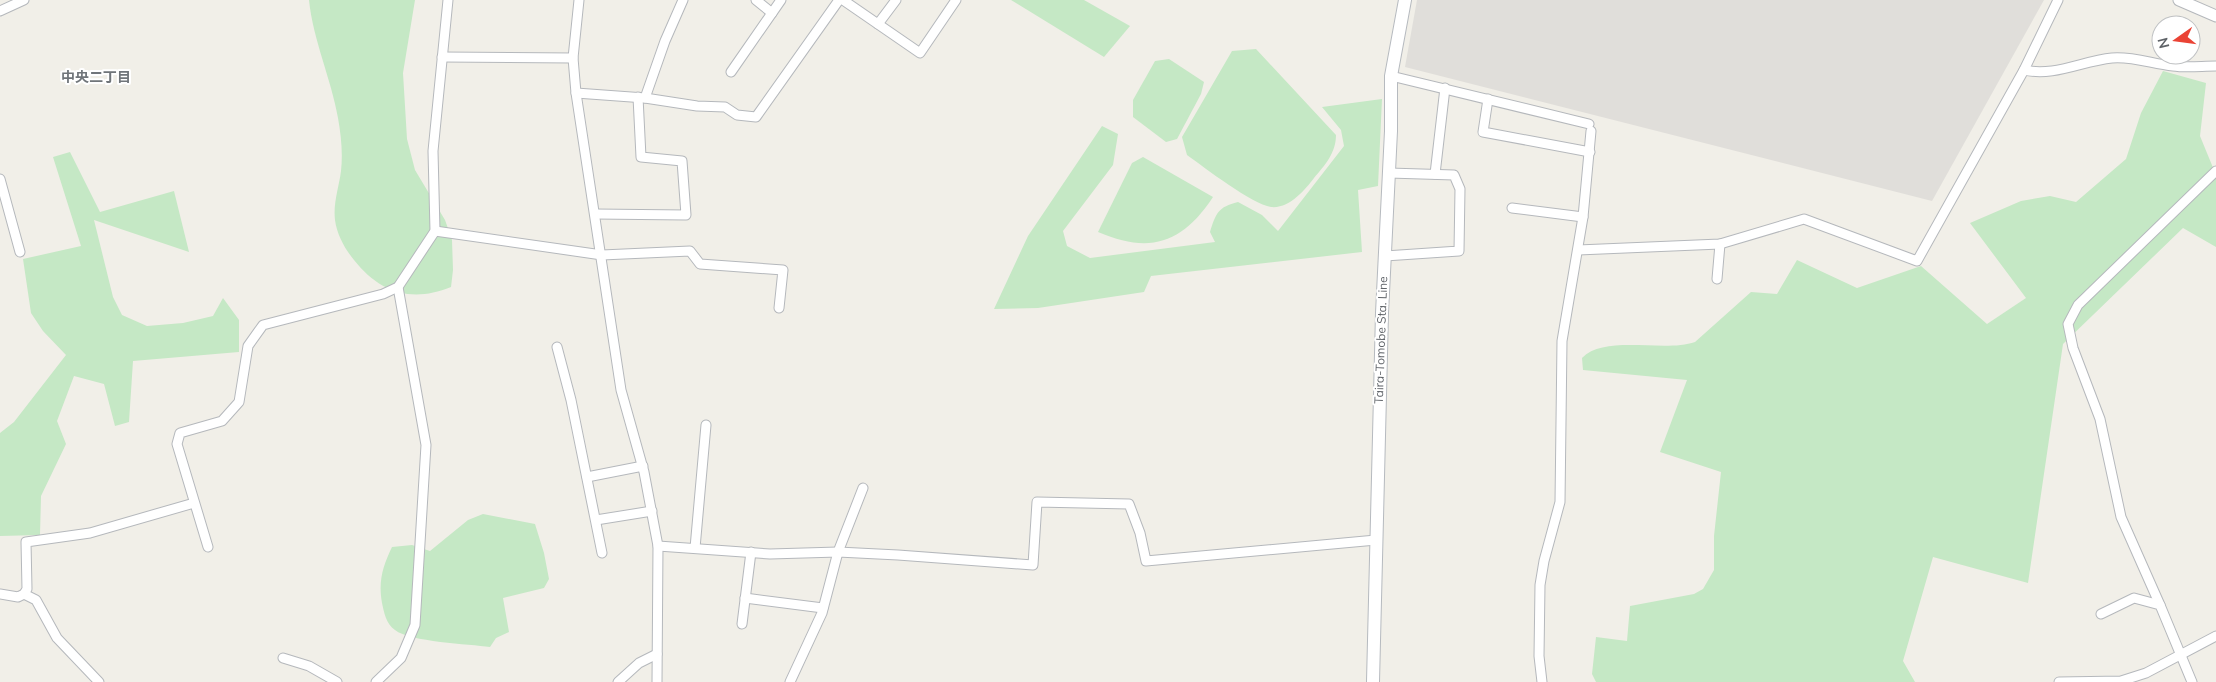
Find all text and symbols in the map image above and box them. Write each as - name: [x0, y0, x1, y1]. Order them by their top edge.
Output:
- north arrow: [2151, 15, 2201, 65]
- text: N: [2153, 36, 2173, 50]
- district label: 中央二丁目: [61, 68, 131, 86]
- street label: Taira-Tomobe Sta. Line: [1371, 276, 1390, 404]

